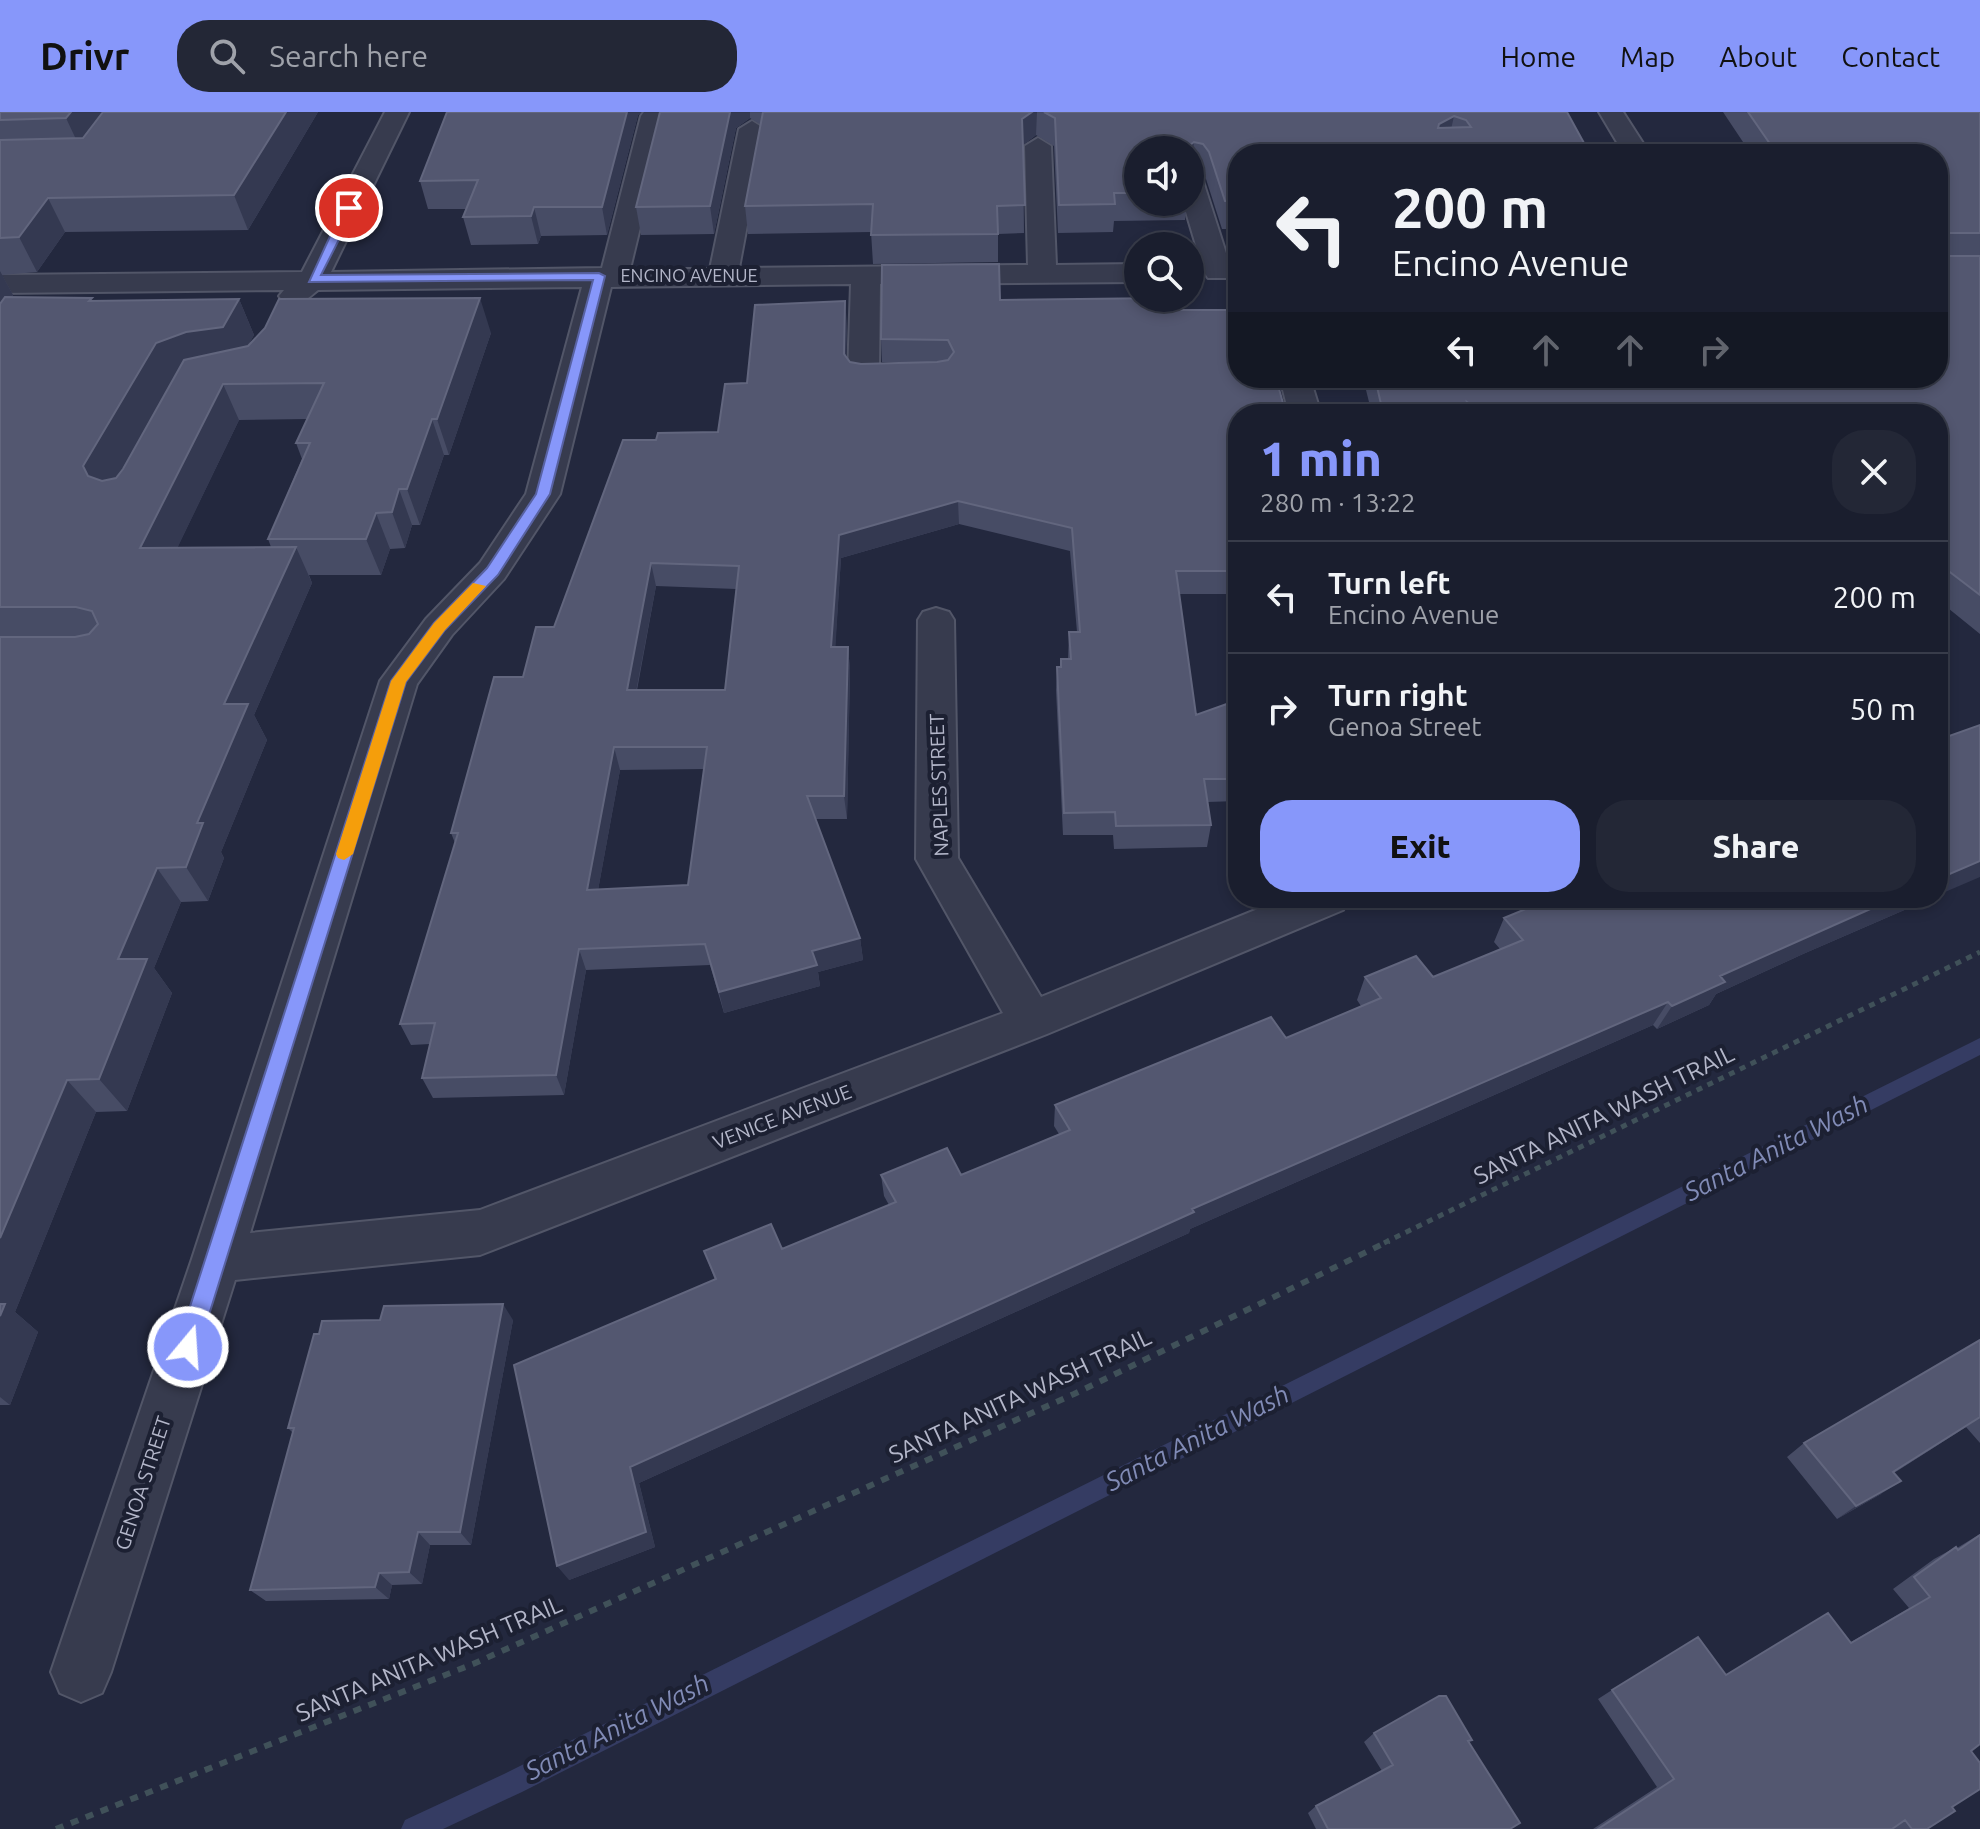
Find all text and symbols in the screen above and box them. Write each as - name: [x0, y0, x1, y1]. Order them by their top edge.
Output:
- search box: [177, 20, 737, 92]
- icon: search: [205, 34, 249, 78]
- text: Drivr: [40, 35, 129, 77]
- text: Search here: [269, 39, 428, 73]
- text: Home: [1501, 41, 1576, 72]
- text: Map: [1620, 41, 1675, 72]
- text: About: [1719, 41, 1797, 72]
- text: Contact: [1841, 41, 1940, 72]
- map controls: [1124, 136, 1204, 312]
- button: sound: [1124, 136, 1204, 216]
- pin: [315, 174, 383, 242]
- icon: left: [1260, 176, 1364, 280]
- text: 200 m: [1392, 176, 1548, 239]
- icon: arrive: [327, 186, 371, 230]
- button: search: [1124, 232, 1204, 312]
- text: Encino Avenue: [1392, 242, 1629, 283]
- street label: ENCINO AVENUE: [620, 265, 758, 285]
- icon: left: [1440, 328, 1484, 372]
- icon: ahead: [1524, 328, 1568, 372]
- icon: ahead: [1608, 328, 1652, 372]
- icon: right: [1692, 328, 1736, 372]
- button: close: [1832, 430, 1916, 514]
- text: 1 min: [1260, 431, 1382, 485]
- text: 280 m · 13:22: [1260, 488, 1416, 517]
- text: Turn left: [1328, 566, 1450, 600]
- icon: left: [1260, 575, 1304, 619]
- text: 200 m: [1832, 580, 1916, 614]
- text: Encino Avenue: [1328, 600, 1499, 629]
- text: Turn right: [1328, 678, 1468, 712]
- icon: right: [1260, 687, 1304, 731]
- text: 50 m: [1849, 692, 1916, 726]
- text: Genoa Street: [1328, 712, 1482, 741]
- street label: NAPLES STREET: [925, 713, 952, 857]
- button: Exit: [1260, 800, 1580, 892]
- button: Share: [1596, 800, 1916, 892]
- street label: SANTA ANITA WASH TRAIL: [1469, 1040, 1738, 1189]
- street label: VENICE AVENUE: [709, 1080, 854, 1154]
- water label: Santa Anita Wash: [1678, 1089, 1872, 1207]
- position arrow: [146, 1305, 230, 1389]
- street label: SANTA ANITA WASH TRAIL: [884, 1323, 1155, 1468]
- water label: Santa Anita Wash: [1099, 1379, 1293, 1497]
- street label: GENOA STREET: [110, 1413, 175, 1553]
- street label: SANTA ANITA WASH TRAIL: [292, 1590, 566, 1727]
- water label: Santa Anita Wash: [519, 1668, 713, 1786]

